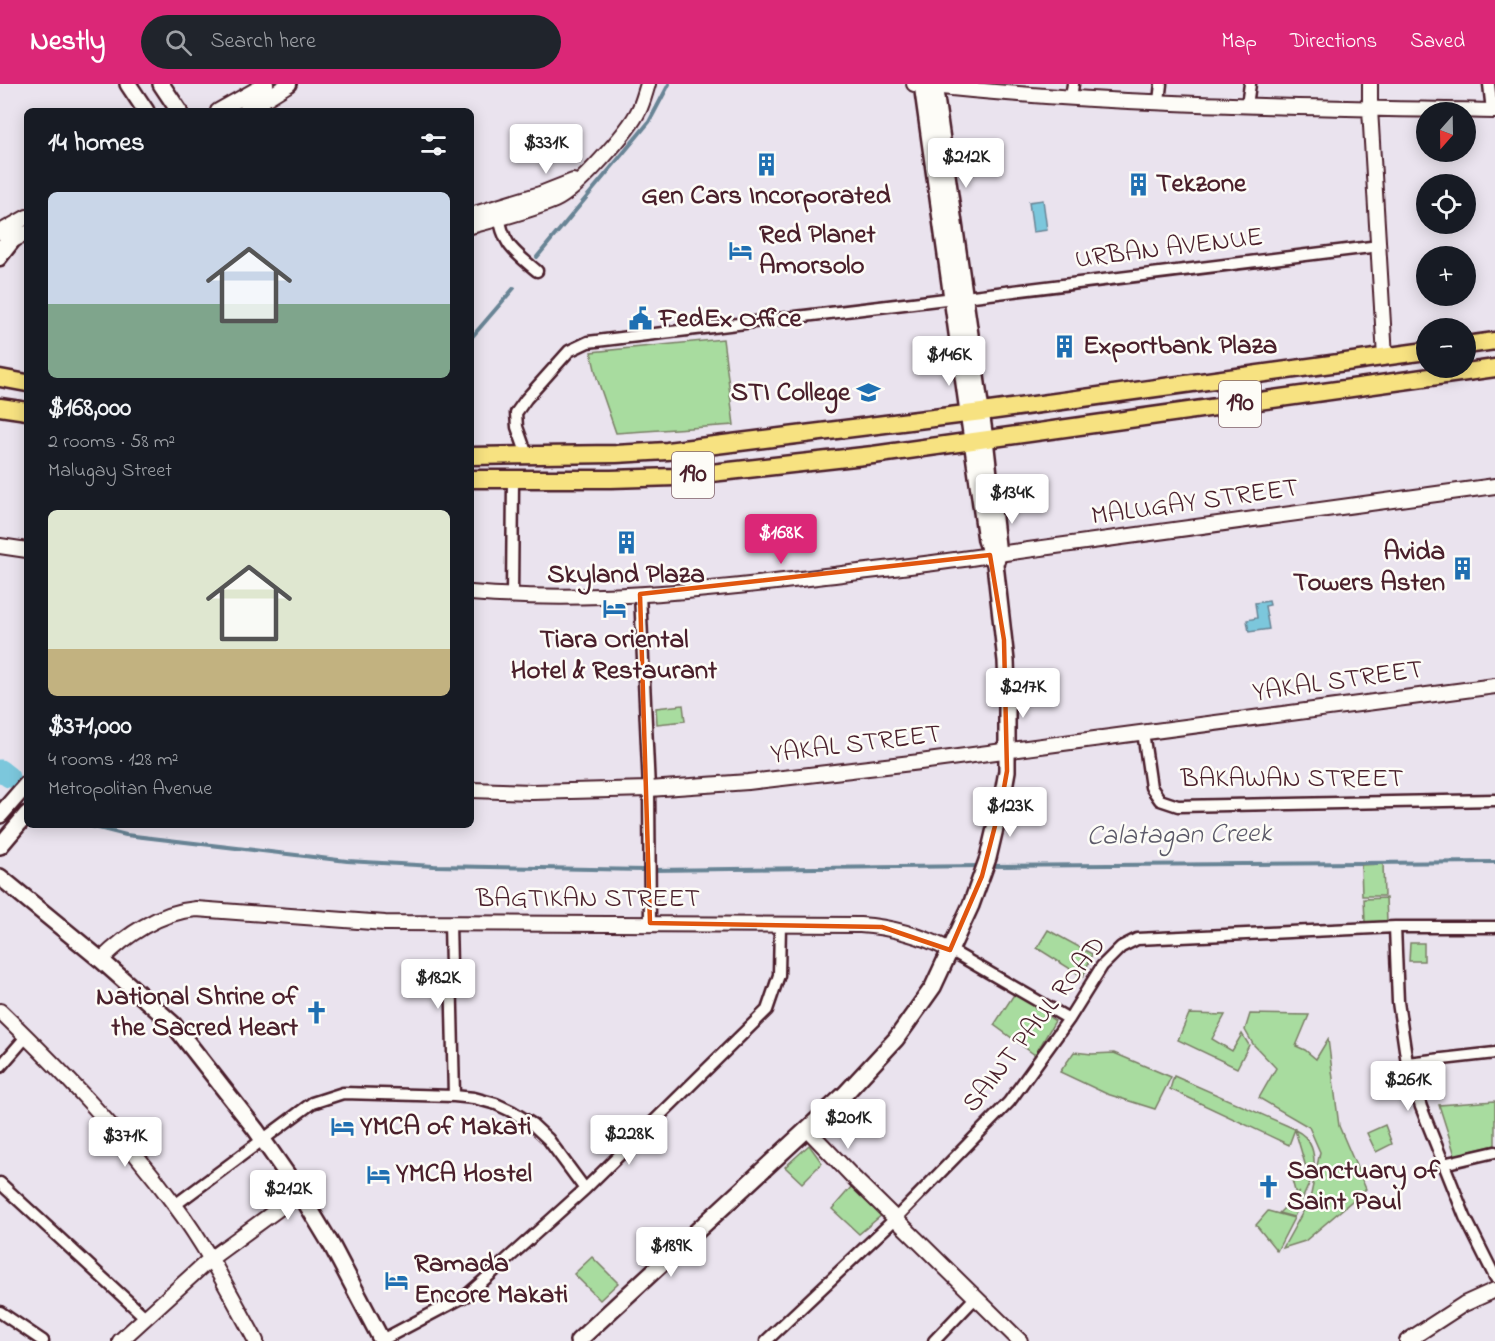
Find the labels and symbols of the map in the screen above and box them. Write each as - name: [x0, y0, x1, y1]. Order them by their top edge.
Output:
- north arrow: [1416, 102, 1476, 162]
- pin: $331K: [504, 124, 588, 175]
- pin: $212K: [924, 138, 1008, 189]
- building icon: Gen Cars Incorporated: [753, 151, 779, 177]
- place label: Tekzone: [1156, 165, 1247, 204]
- building icon: Tekzone: [1125, 171, 1151, 197]
- place label: Gen Cars Incorporated: [641, 177, 892, 216]
- place label: Red Planet Amorsolo: [759, 216, 876, 286]
- street label: URBAN AVENUE: [1073, 218, 1265, 280]
- hotel icon: Red Planet Amorsolo: [728, 238, 754, 264]
- place label: FedEx Office: [657, 300, 802, 339]
- public building icon: FedEx Office: [628, 306, 654, 332]
- place label: Exportbank Plaza: [1083, 327, 1277, 366]
- building icon: Exportbank Plaza: [1052, 333, 1078, 359]
- pin: $146K: [907, 336, 991, 387]
- place label: STI College: [731, 374, 851, 414]
- school or university icon: STI College: [855, 380, 881, 406]
- road number: 190: [1219, 381, 1261, 427]
- road number: 190: [672, 452, 714, 498]
- street label: MALUGAY STREET: [1089, 469, 1301, 537]
- pin: $134K: [970, 474, 1054, 525]
- pin: $168K: [739, 514, 823, 565]
- building icon: Skyland Plaza: [613, 530, 639, 556]
- place label: Avida Towers Asten: [1293, 533, 1445, 603]
- building icon: Avida Towers Asten: [1450, 555, 1476, 581]
- place label: Skyland Plaza: [547, 556, 705, 595]
- hotel icon: Tiara Oriental Hotel & Restaurant: [601, 595, 627, 621]
- place label: Tiara Oriental Hotel & Restaurant: [511, 621, 718, 691]
- street label: YAKAL STREET: [1250, 651, 1426, 713]
- pin: $217K: [981, 668, 1065, 719]
- street label: YAKAL STREET: [769, 715, 943, 775]
- street label: BAKAWAN STREET: [1180, 760, 1404, 799]
- pin: $123K: [968, 787, 1052, 838]
- water label: Calatagan Creek: [1086, 814, 1273, 858]
- street label: BAGTIKAN STREET: [475, 880, 700, 919]
- street label: SAINT PAUL ROAD: [954, 928, 1116, 1122]
- pin: $182K: [396, 959, 480, 1010]
- place label: National Shrine of the Sacred Heart: [96, 978, 299, 1048]
- church icon: National Shrine of the Sacred Heart: [303, 1000, 329, 1026]
- pin: $261K: [1366, 1061, 1450, 1112]
- pin: $201K: [806, 1099, 890, 1150]
- place label: YMCA of Makati: [359, 1108, 532, 1147]
- hotel icon: YMCA of Makati: [329, 1114, 355, 1140]
- pin: $228K: [587, 1115, 671, 1166]
- pin: $371K: [83, 1117, 167, 1168]
- place label: Sanctuary of Saint Paul: [1287, 1152, 1440, 1222]
- place label: YMCA Hostel: [395, 1155, 532, 1194]
- hotel icon: YMCA Hostel: [365, 1161, 391, 1187]
- pin: $212K: [246, 1170, 330, 1221]
- church icon: Sanctuary of Saint Paul: [1256, 1174, 1282, 1200]
- pin: $189K: [629, 1227, 713, 1278]
- place label: Ramada Encore Makati: [414, 1245, 568, 1315]
- hotel icon: Ramada Encore Makati: [383, 1267, 409, 1293]

